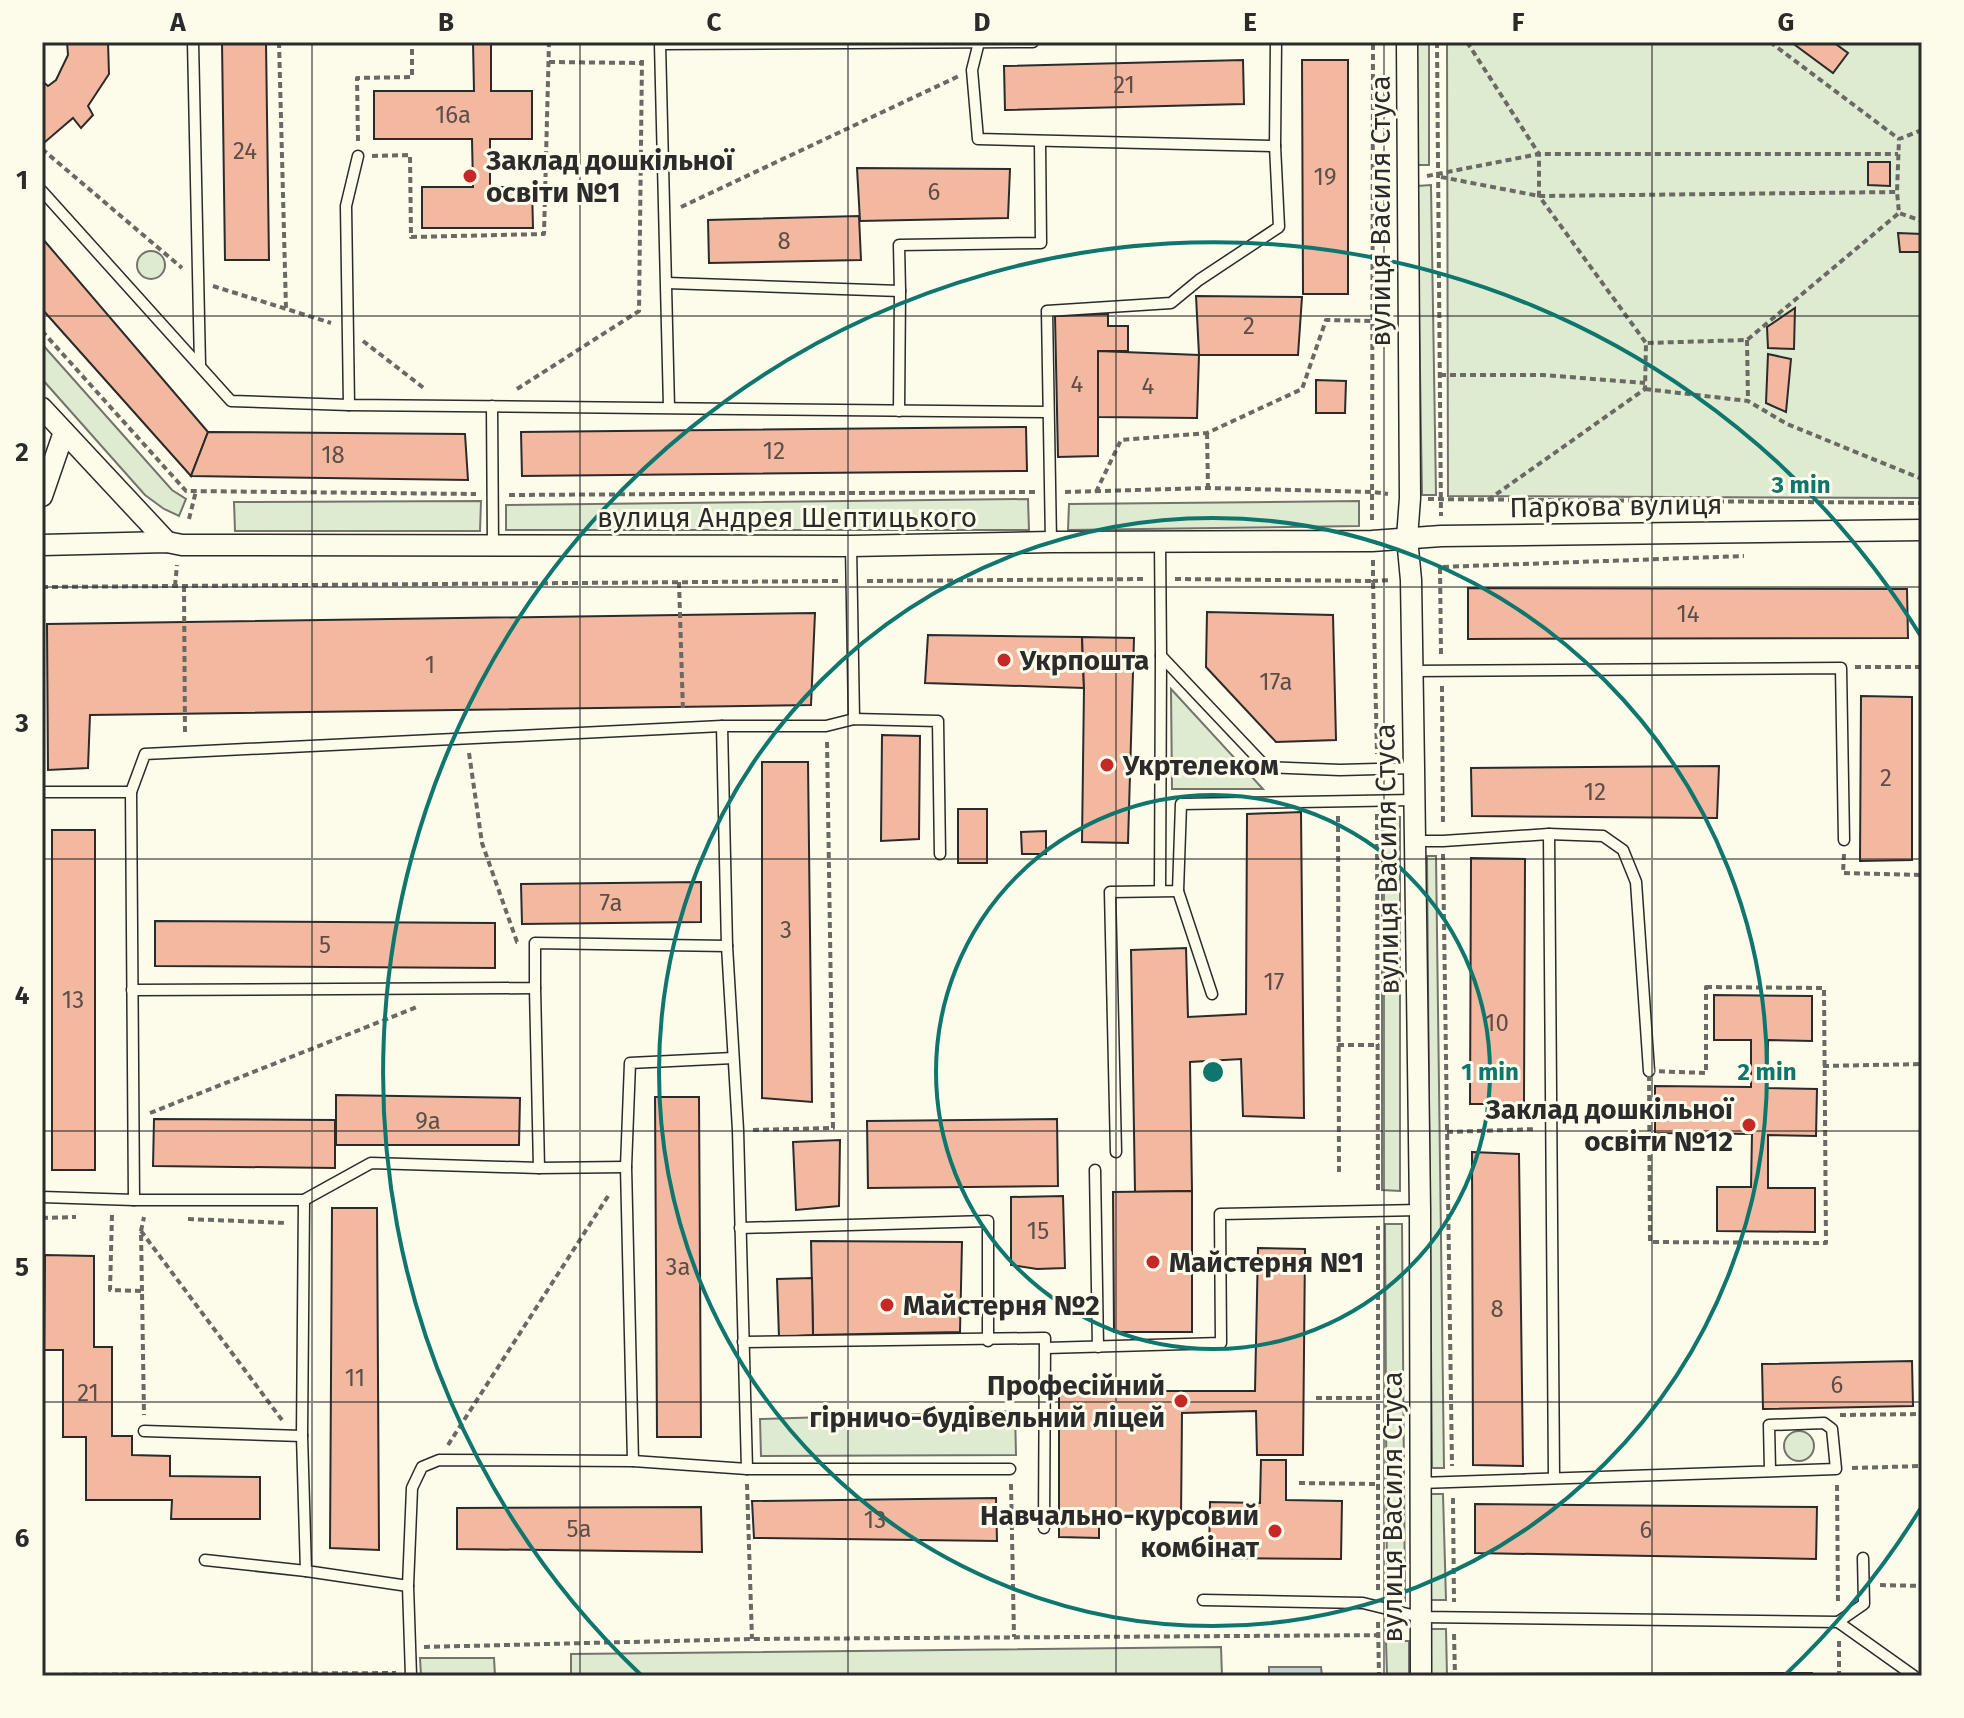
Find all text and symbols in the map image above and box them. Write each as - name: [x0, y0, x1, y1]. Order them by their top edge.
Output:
- text: A: [169, 7, 186, 38]
- text: B: [438, 7, 454, 38]
- text: C: [707, 7, 722, 38]
- text: D: [974, 7, 991, 38]
- text: E: [1243, 7, 1257, 38]
- text: F: [1512, 7, 1525, 38]
- text: G: [1778, 7, 1794, 38]
- house number: 21: [1113, 71, 1135, 99]
- street label: вулиця Василя Стуса: [1364, 75, 1397, 347]
- house number: 16а: [435, 101, 471, 129]
- house number: 24: [233, 137, 257, 165]
- place label: Заклад дошкільної освіти №1: [485, 144, 736, 209]
- house number: 19: [1314, 163, 1337, 191]
- text: 1: [16, 165, 28, 196]
- marker: Заклад дошкільної освіти №1: [461, 167, 479, 185]
- house number: 6: [928, 178, 940, 206]
- house number: 8: [777, 227, 791, 255]
- house number: 2: [1243, 312, 1255, 340]
- house number: 4: [1071, 370, 1084, 398]
- house number: 4: [1142, 372, 1155, 400]
- text: 2: [15, 437, 29, 468]
- house number: 12: [763, 437, 785, 465]
- house number: 18: [321, 441, 345, 469]
- text: 3 min: [1770, 471, 1831, 499]
- street label: Паркова вулиця: [1509, 488, 1723, 524]
- street label: вулиця Андрея Шептицького: [597, 501, 977, 534]
- house number: 14: [1676, 600, 1700, 628]
- place label: Укрпошта: [1019, 644, 1149, 677]
- house number: 1: [425, 651, 435, 679]
- marker: Укрпошта: [995, 651, 1013, 669]
- house number: 17а: [1259, 668, 1293, 696]
- text: 3: [14, 708, 29, 739]
- street label: вулиця Василя Стуса: [1368, 723, 1406, 995]
- place label: Укртелеком: [1122, 749, 1279, 782]
- marker: Укртелеком: [1098, 756, 1116, 774]
- house number: 2: [1880, 764, 1892, 792]
- house number: 12: [1584, 778, 1606, 806]
- house number: 7а: [600, 889, 623, 917]
- house number: 3: [780, 916, 792, 944]
- house number: 5: [319, 931, 331, 959]
- house number: 17: [1263, 968, 1285, 996]
- text: 4: [15, 980, 30, 1011]
- house number: 13: [62, 986, 84, 1014]
- house number: 10: [1485, 1009, 1509, 1037]
- centre of rings: [1199, 1058, 1227, 1086]
- text: 1 min: [1461, 1058, 1519, 1086]
- text: 2 min: [1738, 1058, 1797, 1086]
- place label: Заклад дошкільної освіти №12: [1485, 1093, 1735, 1158]
- house number: 9а: [415, 1107, 441, 1135]
- marker: Заклад дошкільної освіти №12: [1740, 1116, 1758, 1134]
- house number: 15: [1027, 1217, 1049, 1245]
- place label: Майстерня №1: [1169, 1246, 1364, 1279]
- text: 5: [15, 1252, 29, 1283]
- house number: 3а: [665, 1253, 691, 1281]
- marker: Майстерня №1: [1144, 1253, 1162, 1271]
- place label: Майстерня №2: [903, 1289, 1100, 1322]
- house number: 8: [1490, 1295, 1504, 1323]
- marker: Майстерня №2: [878, 1296, 896, 1314]
- house number: 11: [345, 1364, 365, 1392]
- place label: Професійний гірничо-будівельний ліцей: [809, 1369, 1165, 1434]
- street label: вулиця Василя Стуса: [1376, 1371, 1409, 1643]
- house number: 6: [1831, 1371, 1843, 1399]
- house number: 21: [77, 1379, 99, 1407]
- marker: Професійний гірничо-будівельний ліцей: [1172, 1392, 1190, 1410]
- place label: Навчально-курсовий комбінат: [980, 1499, 1260, 1564]
- house number: 13: [864, 1506, 886, 1534]
- house number: 5а: [566, 1515, 592, 1543]
- house number: 6: [1640, 1516, 1652, 1544]
- marker: Навчально-курсовий комбінат: [1266, 1522, 1284, 1540]
- text: 6: [15, 1523, 30, 1554]

